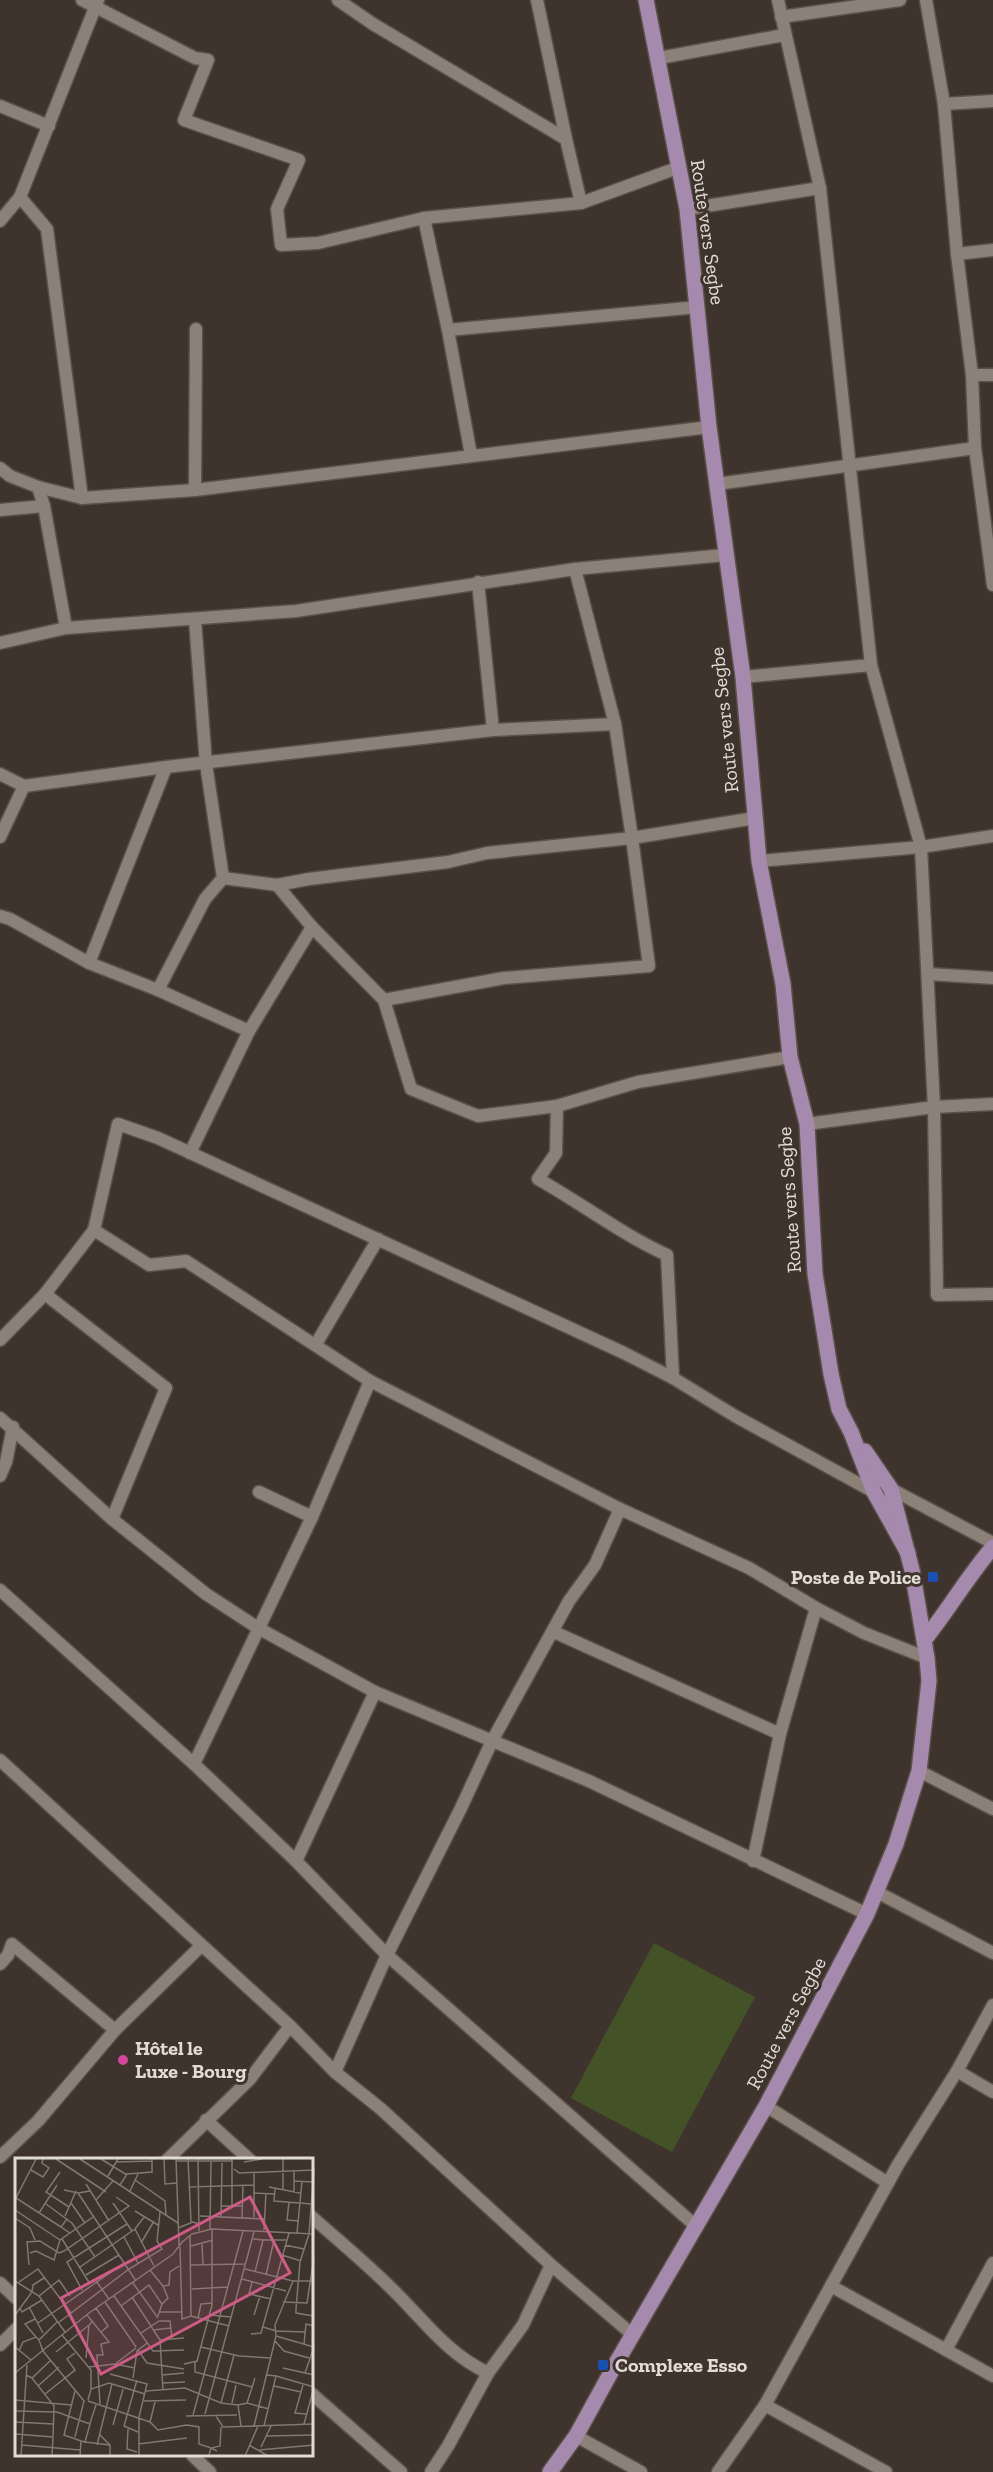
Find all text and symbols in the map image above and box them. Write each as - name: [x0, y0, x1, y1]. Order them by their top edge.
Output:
- street label: Route vers Segbe: [686, 158, 730, 306]
- street label: Route vers Segbe: [704, 646, 744, 794]
- street label: Route vers Segbe: [772, 1126, 806, 1274]
- place label: Poste de Police: [791, 1565, 921, 1589]
- marker: Poste de Police: [926, 1570, 940, 1584]
- street label: Route vers Segbe: [741, 1953, 831, 2093]
- place label: Hôtel le Luxe - Bourg: [135, 2036, 247, 2083]
- marker: Hôtel le Luxe - Bourg: [116, 2053, 130, 2067]
- inset map: [15, 2158, 314, 2457]
- place label: Complexe Esso: [615, 2353, 748, 2377]
- marker: Complexe Esso: [596, 2358, 610, 2372]

